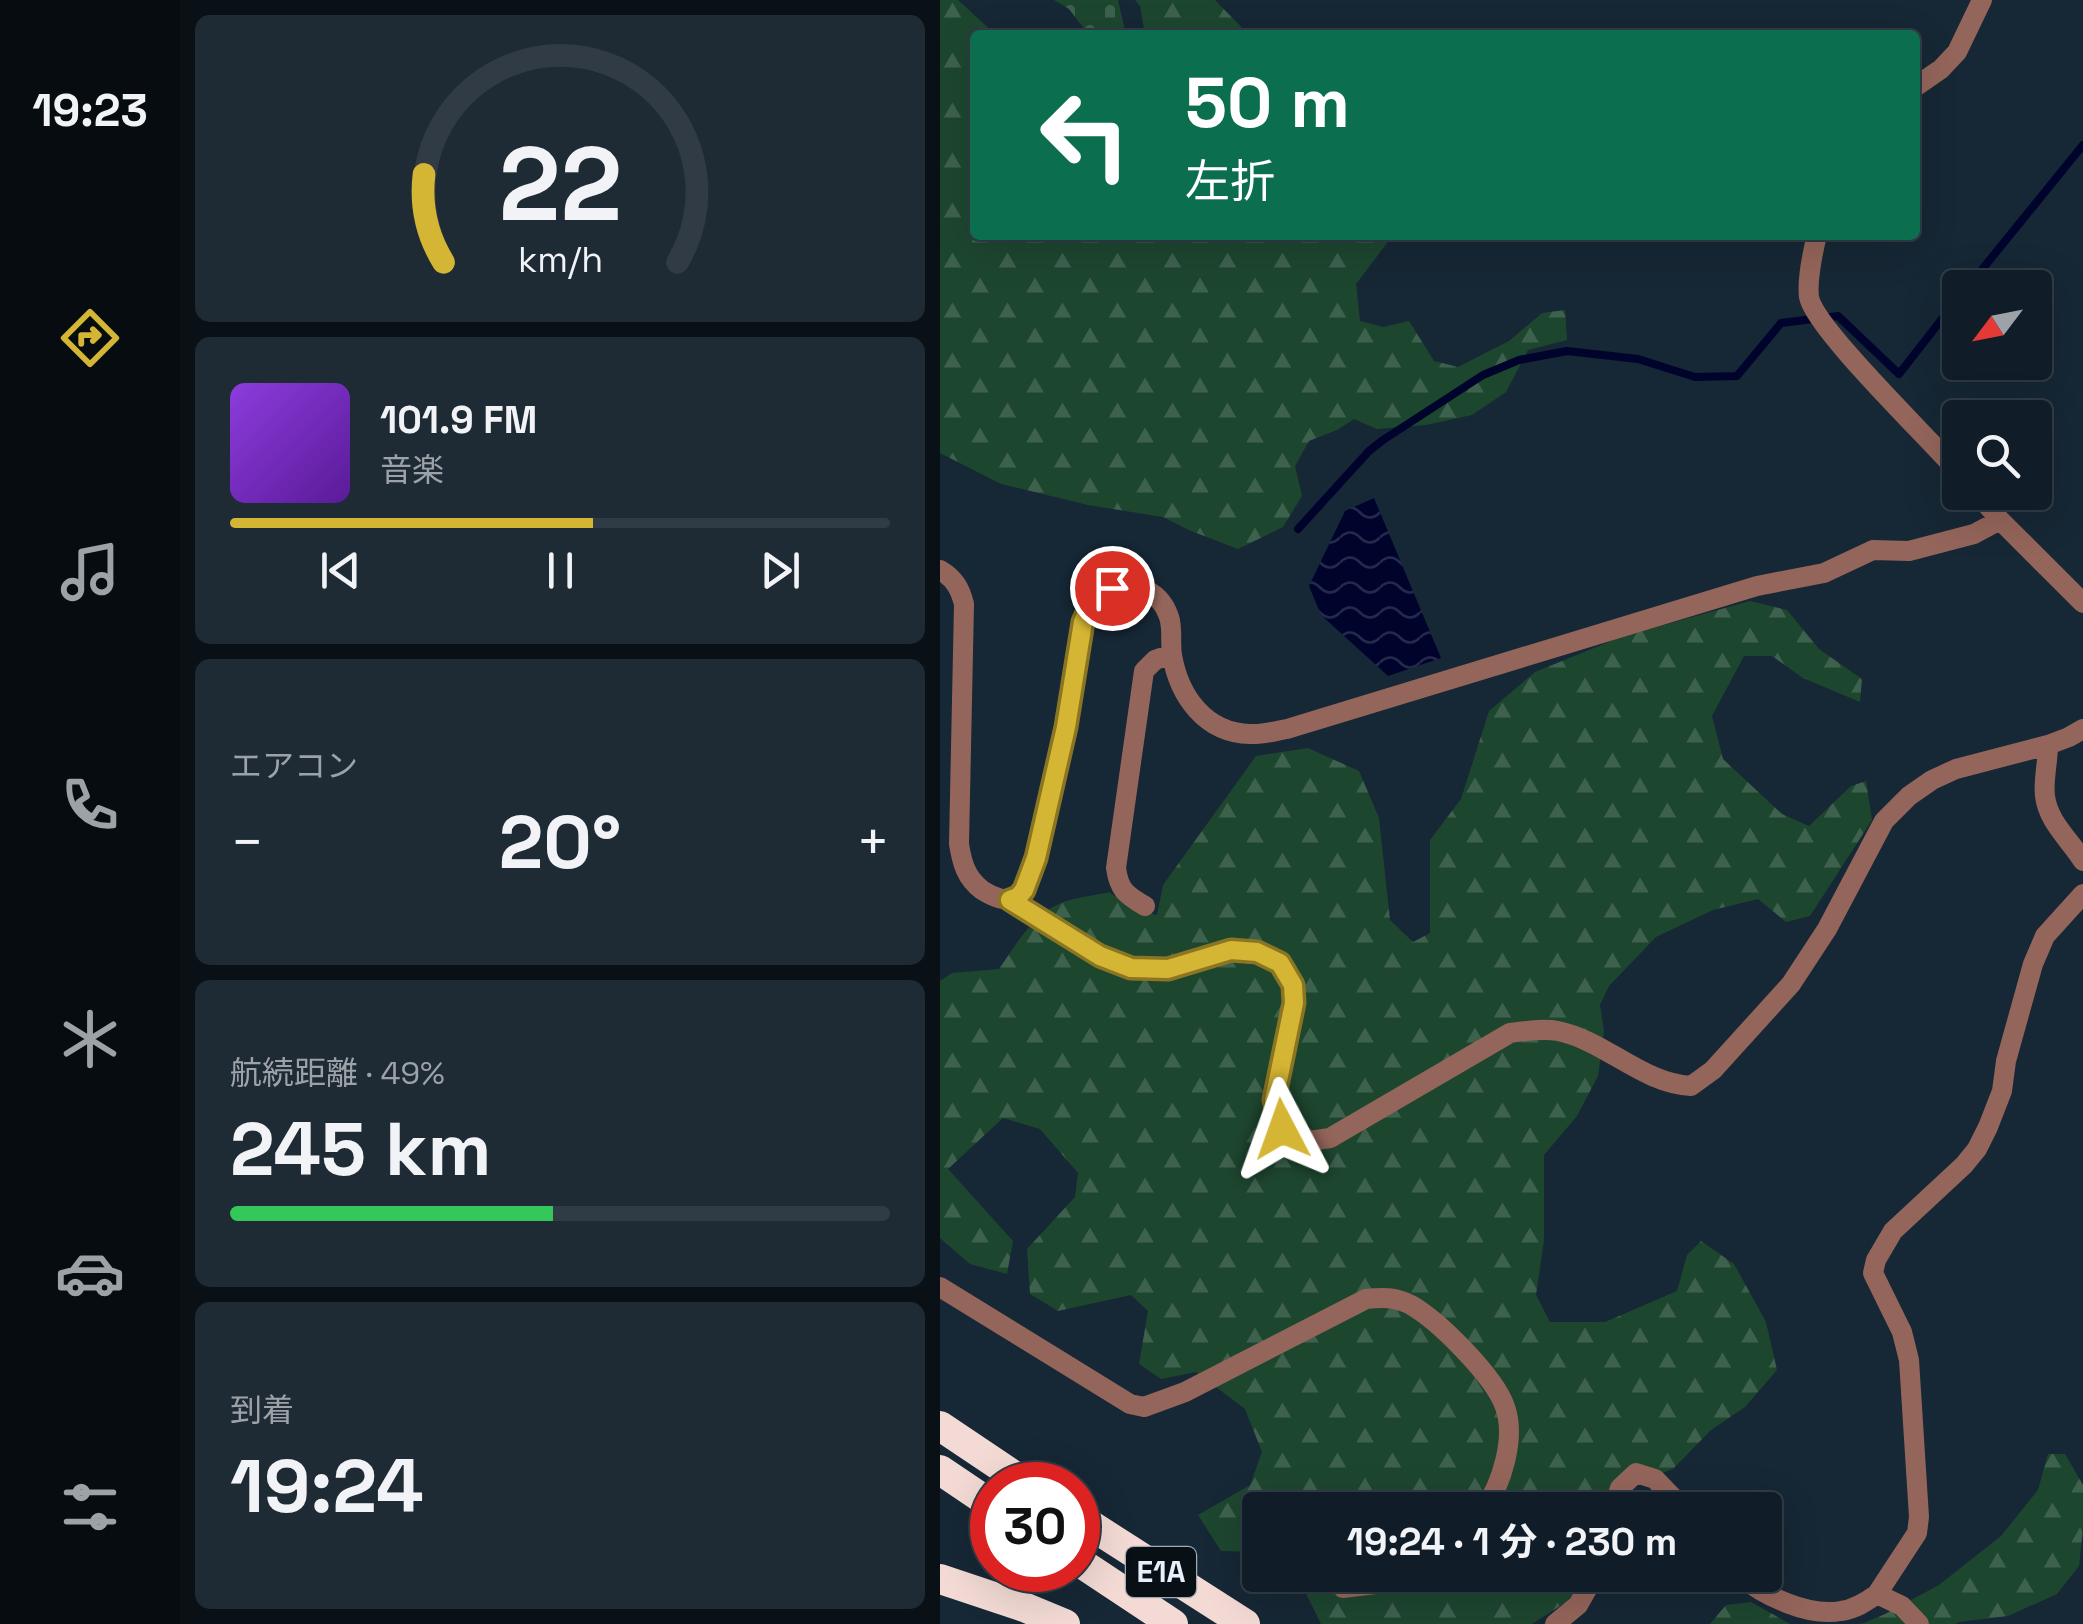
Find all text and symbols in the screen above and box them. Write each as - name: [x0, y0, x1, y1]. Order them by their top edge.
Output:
- text: 50 m: [1185, 58, 1350, 147]
- icon: left: [1020, 70, 1150, 200]
- text: 19:23: [32, 82, 148, 139]
- text: 22: [498, 118, 622, 250]
- text: 左折: [1185, 153, 1275, 210]
- text: km/h: [517, 237, 603, 282]
- north arrow: [1942, 270, 2052, 380]
- map controls: [1942, 270, 2052, 510]
- icon: directions: [55, 303, 125, 373]
- text: 101.9 FM: [380, 396, 537, 444]
- button: search: [1942, 400, 2052, 510]
- text: 音楽: [380, 450, 444, 490]
- icon: music: [55, 537, 125, 607]
- icon: previous: [313, 543, 368, 598]
- icon: pause: [533, 543, 588, 598]
- icon: next: [753, 543, 808, 598]
- pin: [1070, 546, 1155, 631]
- icon: arrive: [1085, 561, 1140, 616]
- text: エアコン: [230, 746, 358, 786]
- icon: phone: [55, 770, 125, 840]
- text: 20°: [499, 794, 621, 890]
- text: −: [230, 807, 264, 877]
- text: +: [856, 807, 890, 877]
- icon: climate: [55, 1004, 125, 1074]
- text: 航続距離 · 49%: [230, 1053, 445, 1093]
- position arrow: [1230, 1077, 1334, 1181]
- text: 245 km: [230, 1101, 491, 1197]
- icon: car: [55, 1238, 125, 1308]
- text: 到着: [230, 1390, 294, 1430]
- text: 19:24: [230, 1438, 424, 1534]
- speed limit sign: 30: [970, 1462, 1100, 1592]
- icon: filters: [55, 1472, 125, 1542]
- text: 19:24 · 1 分 · 230 m: [1347, 1518, 1677, 1566]
- road number: E1A: [1126, 1547, 1196, 1597]

